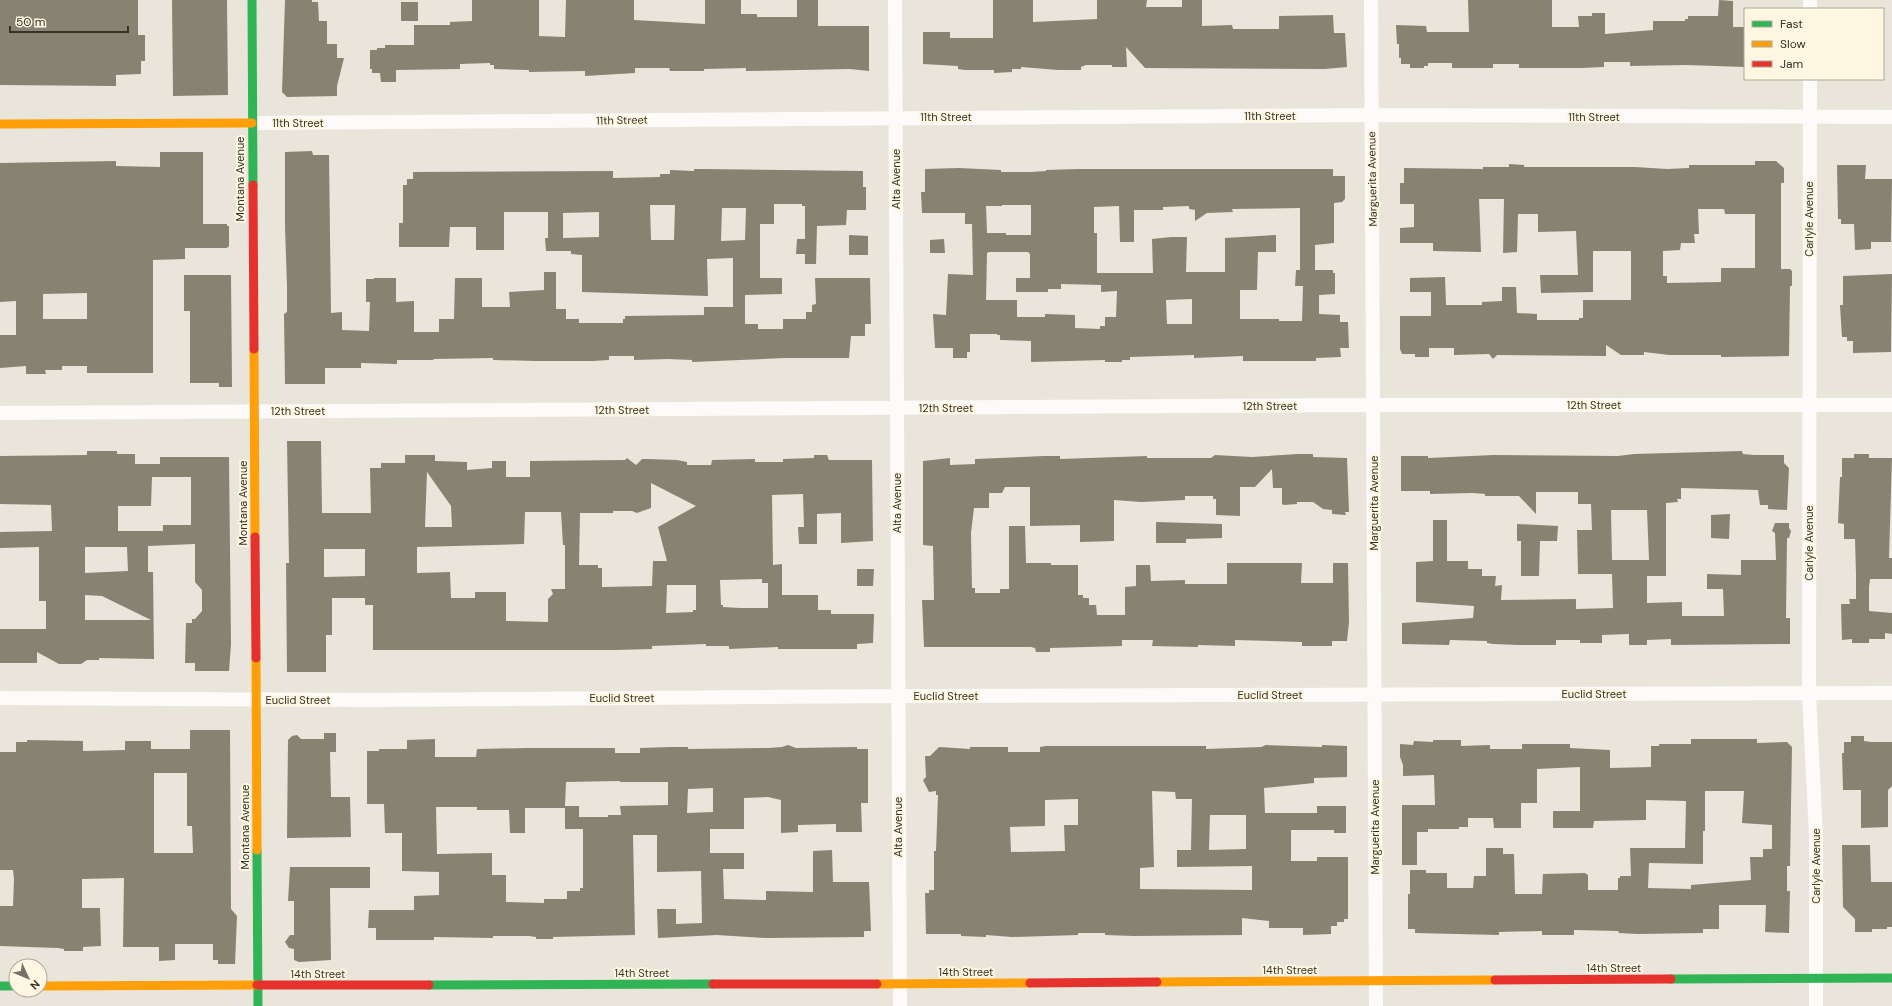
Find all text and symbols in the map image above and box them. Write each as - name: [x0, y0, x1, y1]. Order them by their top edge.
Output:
- scale bar: [10, 8, 128, 34]
- legend: [1744, 8, 1884, 80]
- text: 50 m: [16, 14, 45, 30]
- text: Fast: [1780, 16, 1803, 32]
- text: Slow: [1780, 36, 1806, 52]
- text: Jam: [1780, 56, 1803, 72]
- street label: 11th Street: [1244, 109, 1296, 123]
- street label: 11th Street: [920, 110, 972, 124]
- street label: 11th Street: [1568, 110, 1620, 124]
- street label: 11th Street: [596, 113, 648, 127]
- street label: 11th Street: [272, 116, 324, 130]
- street label: Marguerita Avenue: [1364, 131, 1380, 227]
- street label: Montana Avenue: [233, 137, 247, 222]
- street label: Alta Avenue: [889, 149, 903, 209]
- street label: Carlyle Avenue: [1802, 181, 1816, 257]
- street label: 12th Street: [1567, 398, 1621, 412]
- street label: 12th Street: [1243, 399, 1297, 413]
- street label: 12th Street: [919, 401, 973, 415]
- street label: 12th Street: [595, 403, 649, 417]
- street label: 12th Street: [271, 404, 325, 418]
- street label: Marguerita Avenue: [1367, 455, 1381, 551]
- street label: Montana Avenue: [236, 461, 250, 546]
- street label: Alta Avenue: [890, 473, 904, 533]
- street label: Carlyle Avenue: [1802, 505, 1816, 581]
- street label: Euclid Street: [1562, 687, 1626, 701]
- street label: Euclid Street: [1238, 688, 1302, 702]
- street label: Euclid Street: [914, 689, 978, 703]
- street label: Euclid Street: [590, 691, 654, 705]
- street label: Euclid Street: [266, 693, 330, 707]
- street label: Marguerita Avenue: [1368, 779, 1382, 875]
- street label: Montana Avenue: [238, 785, 252, 870]
- street label: Alta Avenue: [891, 797, 905, 857]
- street label: Carlyle Avenue: [1809, 828, 1823, 904]
- north arrow: [8, 958, 48, 998]
- street label: 14th Street: [1587, 961, 1641, 975]
- street label: 14th Street: [1263, 963, 1317, 977]
- street label: 14th Street: [939, 965, 993, 979]
- street label: 14th Street: [615, 966, 669, 980]
- street label: 14th Street: [291, 967, 345, 981]
- text: N: [27, 977, 43, 993]

